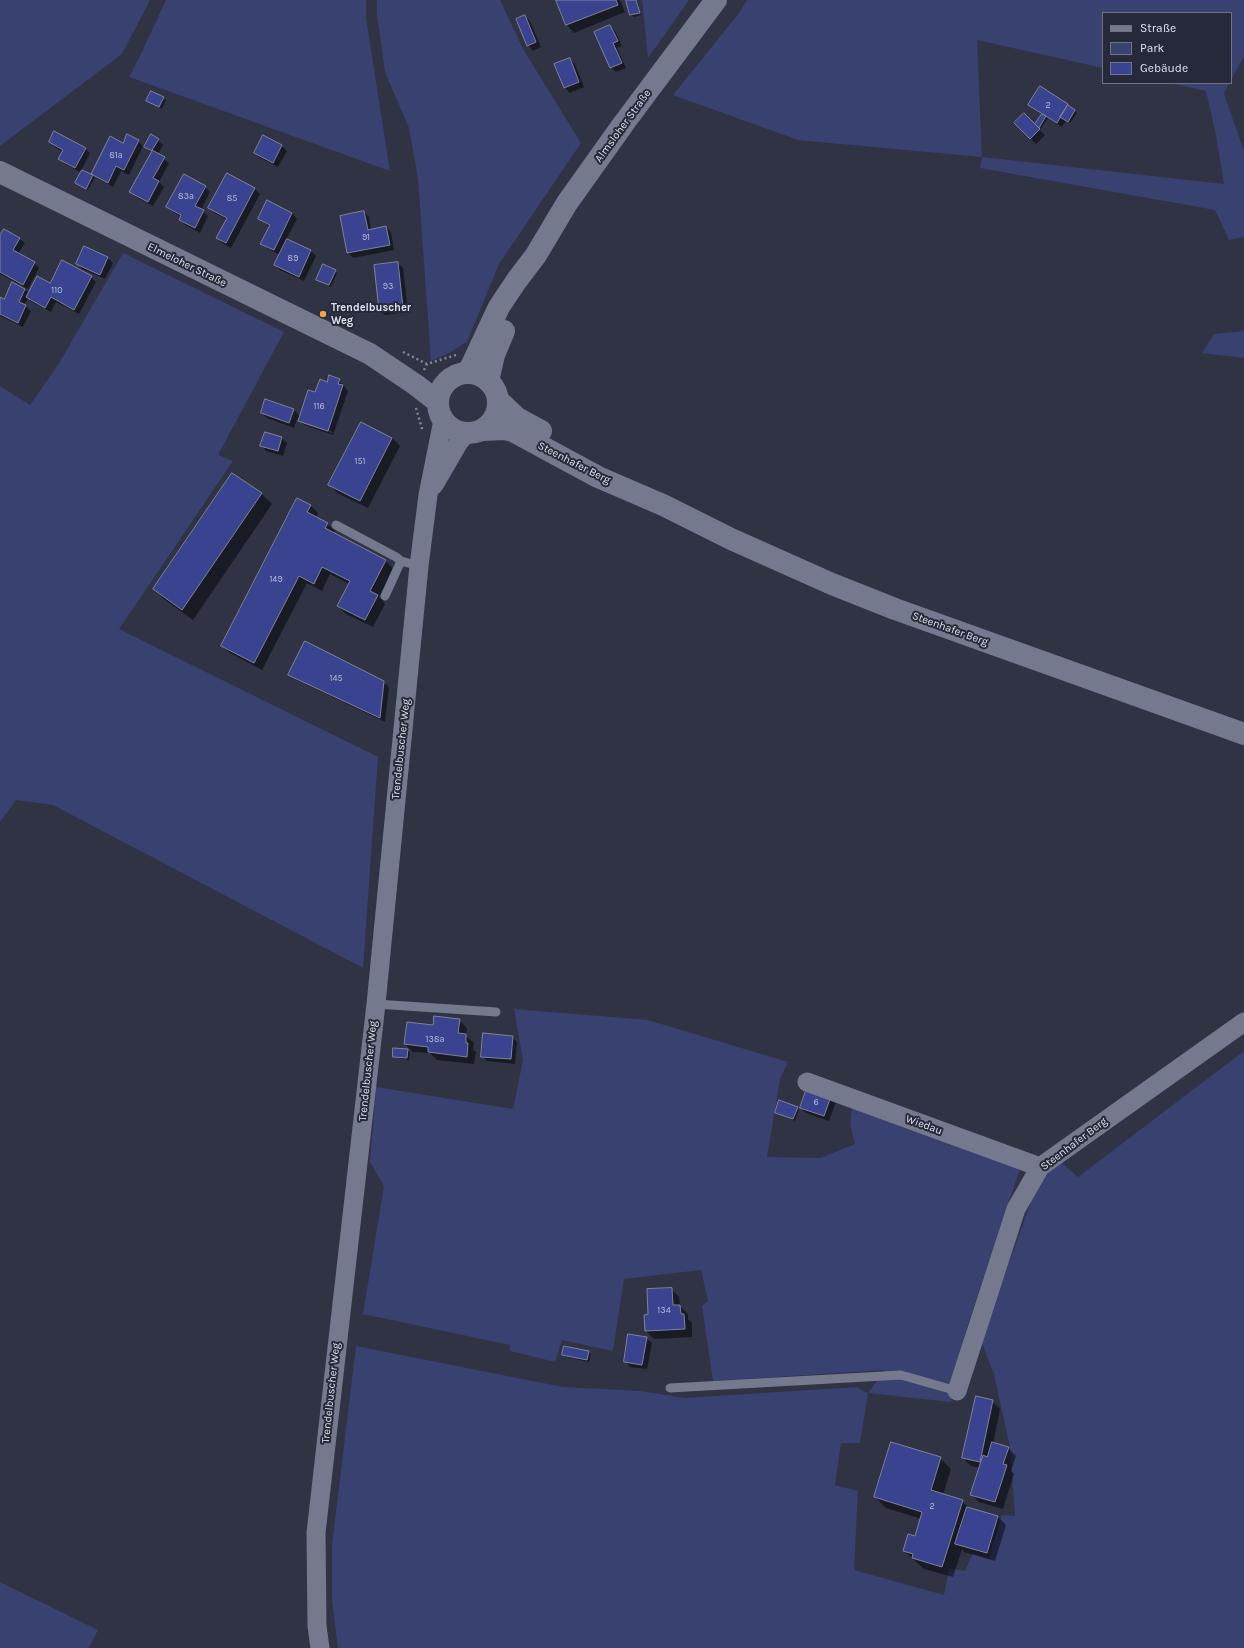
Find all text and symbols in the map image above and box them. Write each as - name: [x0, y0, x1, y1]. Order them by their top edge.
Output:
- legend: [1102, 12, 1232, 84]
- text: Straße: [1140, 21, 1176, 35]
- text: Park: [1140, 41, 1164, 55]
- text: Gebäude: [1140, 61, 1188, 75]
- street label: Almsloher Straße: [592, 87, 654, 165]
- house number: 2: [1045, 100, 1051, 110]
- house number: 81a: [109, 150, 123, 160]
- house number: 83a: [178, 191, 194, 201]
- house number: 85: [227, 193, 237, 203]
- house number: 91: [362, 232, 370, 242]
- street label: Elmeloher Straße: [145, 240, 229, 290]
- house number: 89: [288, 253, 298, 263]
- house number: 93: [383, 281, 393, 291]
- house number: 110: [51, 285, 63, 295]
- place label: Trendelbuscher Weg: [331, 301, 411, 327]
- marker: Trendelbuscher Weg: [318, 309, 328, 319]
- house number: 116: [313, 401, 325, 411]
- street label: Steenhafer Berg: [535, 439, 613, 487]
- house number: 151: [354, 456, 366, 466]
- house number: 149: [269, 574, 283, 584]
- street label: Steenhafer Berg: [910, 609, 990, 649]
- house number: 145: [329, 673, 343, 683]
- street label: Trendelbuscher Weg: [389, 698, 413, 800]
- street label: Trendelbuscher Weg: [356, 1020, 380, 1122]
- house number: 138a: [426, 1034, 444, 1044]
- house number: 6: [813, 1097, 819, 1107]
- street label: Wiedau: [904, 1112, 944, 1138]
- street label: Steenhafer Berg: [1038, 1115, 1110, 1173]
- house number: 134: [657, 1305, 671, 1315]
- street label: Trendelbuscher Weg: [319, 1342, 343, 1444]
- house number: 2: [929, 1501, 935, 1511]

